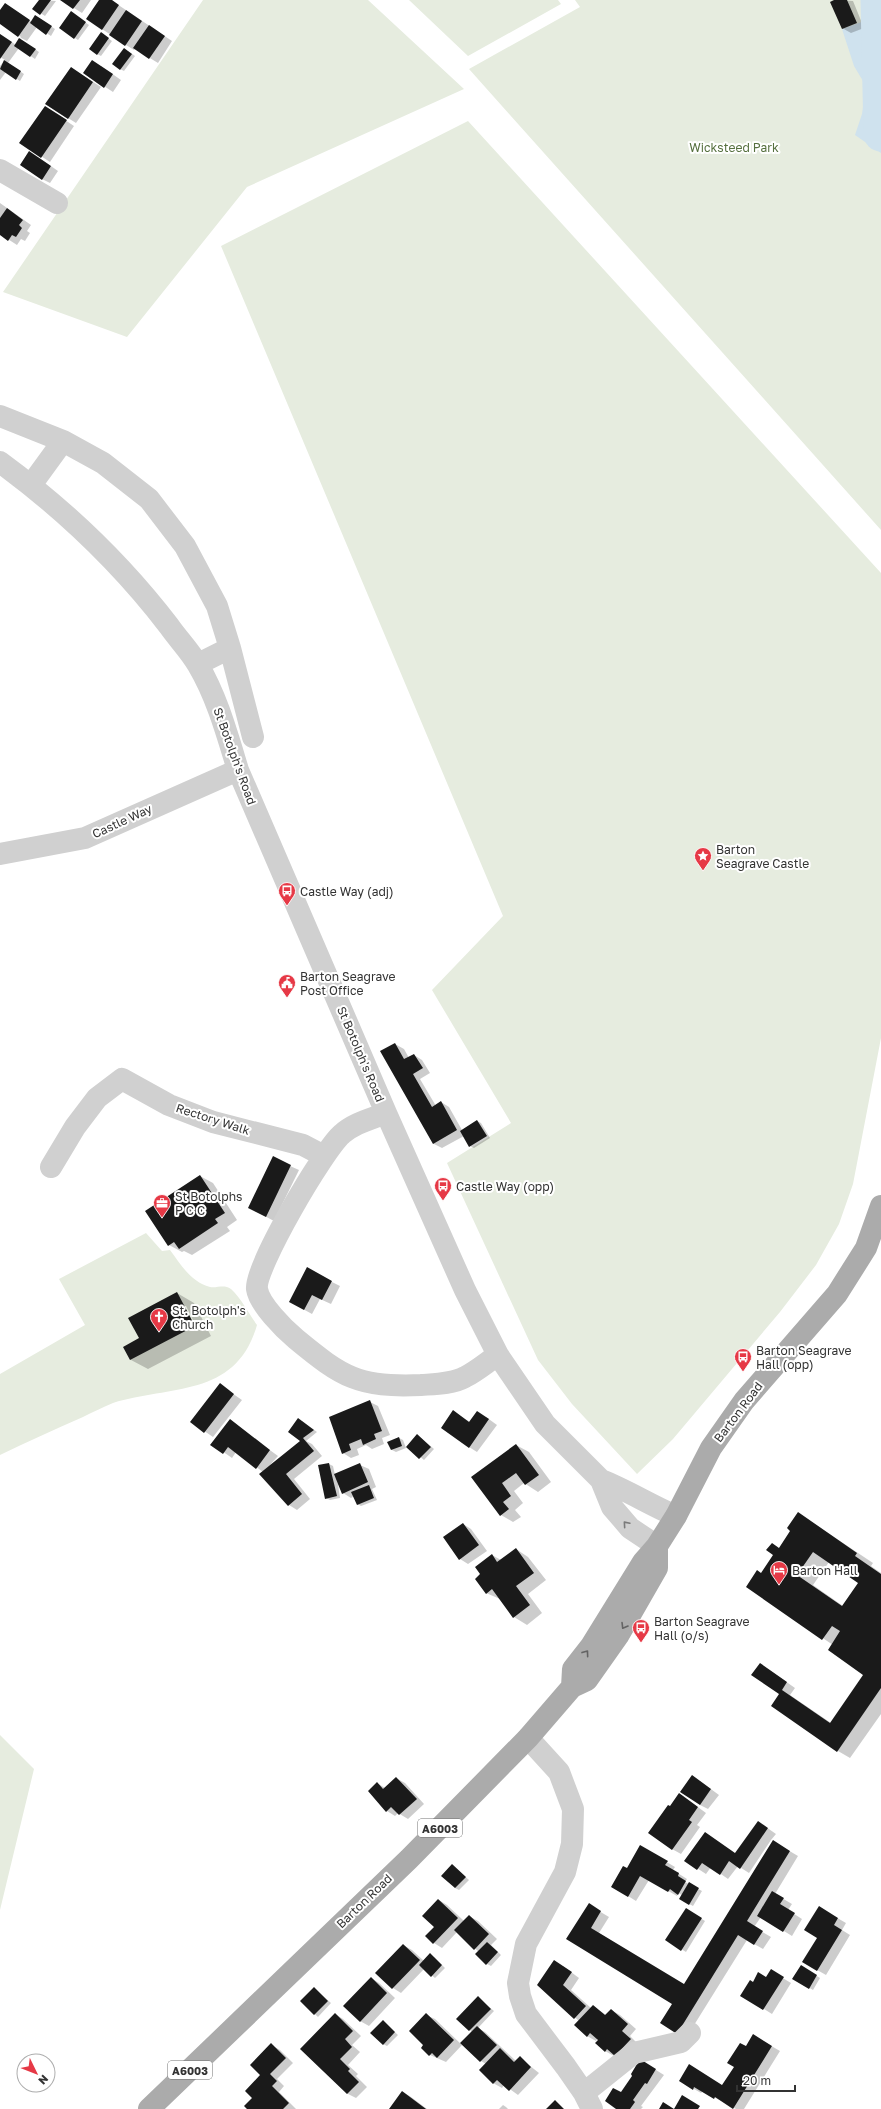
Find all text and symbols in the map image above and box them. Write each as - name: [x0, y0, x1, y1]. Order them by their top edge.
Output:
- park label: Wicksteed Park: [689, 140, 779, 155]
- street label: St Botolph's Road: [210, 705, 260, 807]
- street label: Castle Way: [90, 801, 154, 841]
- place label: Barton Seagrave Castle: [716, 842, 809, 871]
- place icon: Barton Seagrave Castle: [693, 846, 713, 871]
- bus stop icon: Castle Way (adj): [277, 881, 297, 906]
- place label: Castle Way (adj): [300, 884, 394, 899]
- place label: Barton Seagrave Post Office: [300, 969, 396, 998]
- public building icon: Barton Seagrave Post Office: [277, 973, 297, 998]
- street label: St Botolph's Road: [334, 1004, 388, 1104]
- street label: Rectory Walk: [174, 1100, 252, 1138]
- bus stop icon: Castle Way (opp): [433, 1176, 453, 1201]
- place label: Castle Way (opp): [456, 1179, 554, 1194]
- place label: St Botolphs P C C: [175, 1189, 242, 1218]
- office icon: St Botolphs P C C: [152, 1193, 172, 1218]
- place label: St. Botolph's Church: [172, 1303, 246, 1332]
- church icon: St. Botolph's Church: [149, 1307, 169, 1332]
- place label: Barton Seagrave Hall (opp): [756, 1343, 852, 1372]
- bus stop icon: Barton Seagrave Hall (opp): [733, 1347, 753, 1372]
- street label: Barton Road: [710, 1379, 766, 1445]
- one-way arrow: [624, 1521, 631, 1528]
- hotel icon: Barton Hall: [769, 1560, 789, 1585]
- place label: Barton Hall: [792, 1563, 858, 1578]
- place label: Barton Seagrave Hall (o/s): [654, 1614, 750, 1643]
- bus stop icon: Barton Seagrave Hall (o/s): [631, 1618, 651, 1643]
- one-way arrow: [622, 1622, 629, 1630]
- one-way arrow: [582, 1650, 589, 1657]
- road number: A6003: [418, 1819, 462, 1837]
- street label: Barton Road: [333, 1871, 395, 1931]
- north arrow: [16, 2053, 56, 2093]
- road number: A6003: [168, 2061, 212, 2079]
- scale bar: [737, 2067, 795, 2093]
- text: N: [36, 2073, 51, 2088]
- text: 20 m: [743, 2073, 771, 2088]

